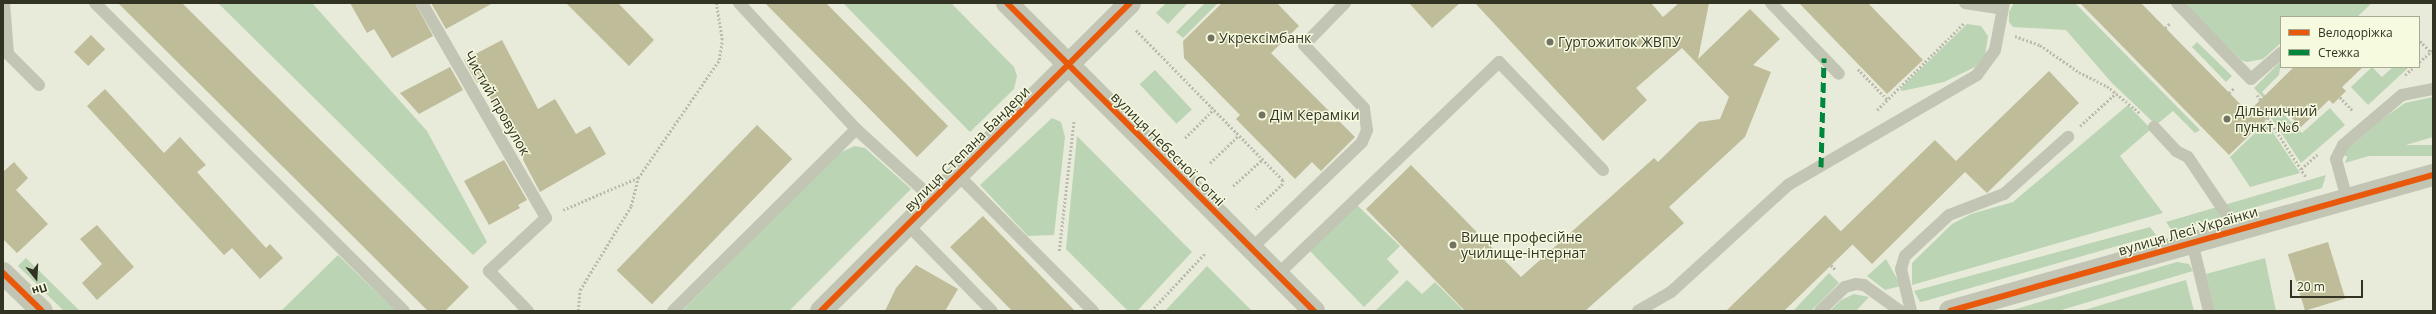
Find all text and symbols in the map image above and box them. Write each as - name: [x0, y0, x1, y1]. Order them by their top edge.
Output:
- legend: [2280, 16, 2420, 68]
- text: Велодоріжка: [2318, 24, 2393, 41]
- place label: Укрексімбанк: [1219, 30, 1311, 46]
- marker: Укрексімбанк: [1206, 33, 1216, 43]
- place label: Гуртожиток ЖВПУ: [1558, 34, 1681, 50]
- marker: Гуртожиток ЖВПУ: [1545, 37, 1555, 47]
- text: Стежка: [2318, 44, 2360, 61]
- street label: Чистий провулок: [460, 48, 534, 158]
- street label: вулиця Степана Бандери: [901, 83, 1033, 215]
- street label: вулиця Небесної Сотні: [1108, 89, 1228, 209]
- place label: Дільничний пункт №6: [2235, 103, 2317, 136]
- place label: Дім Кераміки: [1270, 107, 1360, 123]
- marker: Дім Кераміки: [1257, 110, 1267, 120]
- marker: Дільничний пункт №6: [2222, 114, 2232, 124]
- street label: вулиця Лесі Українки: [2116, 203, 2260, 259]
- place label: Вище професійне училище-інтернат: [1461, 229, 1586, 262]
- marker: Вище професійне училище-інтернат: [1448, 240, 1458, 250]
- north arrow: [16, 258, 56, 298]
- scale bar: [2292, 272, 2365, 298]
- text: 20 m: [2297, 278, 2325, 295]
- text: Пн: [30, 280, 50, 299]

